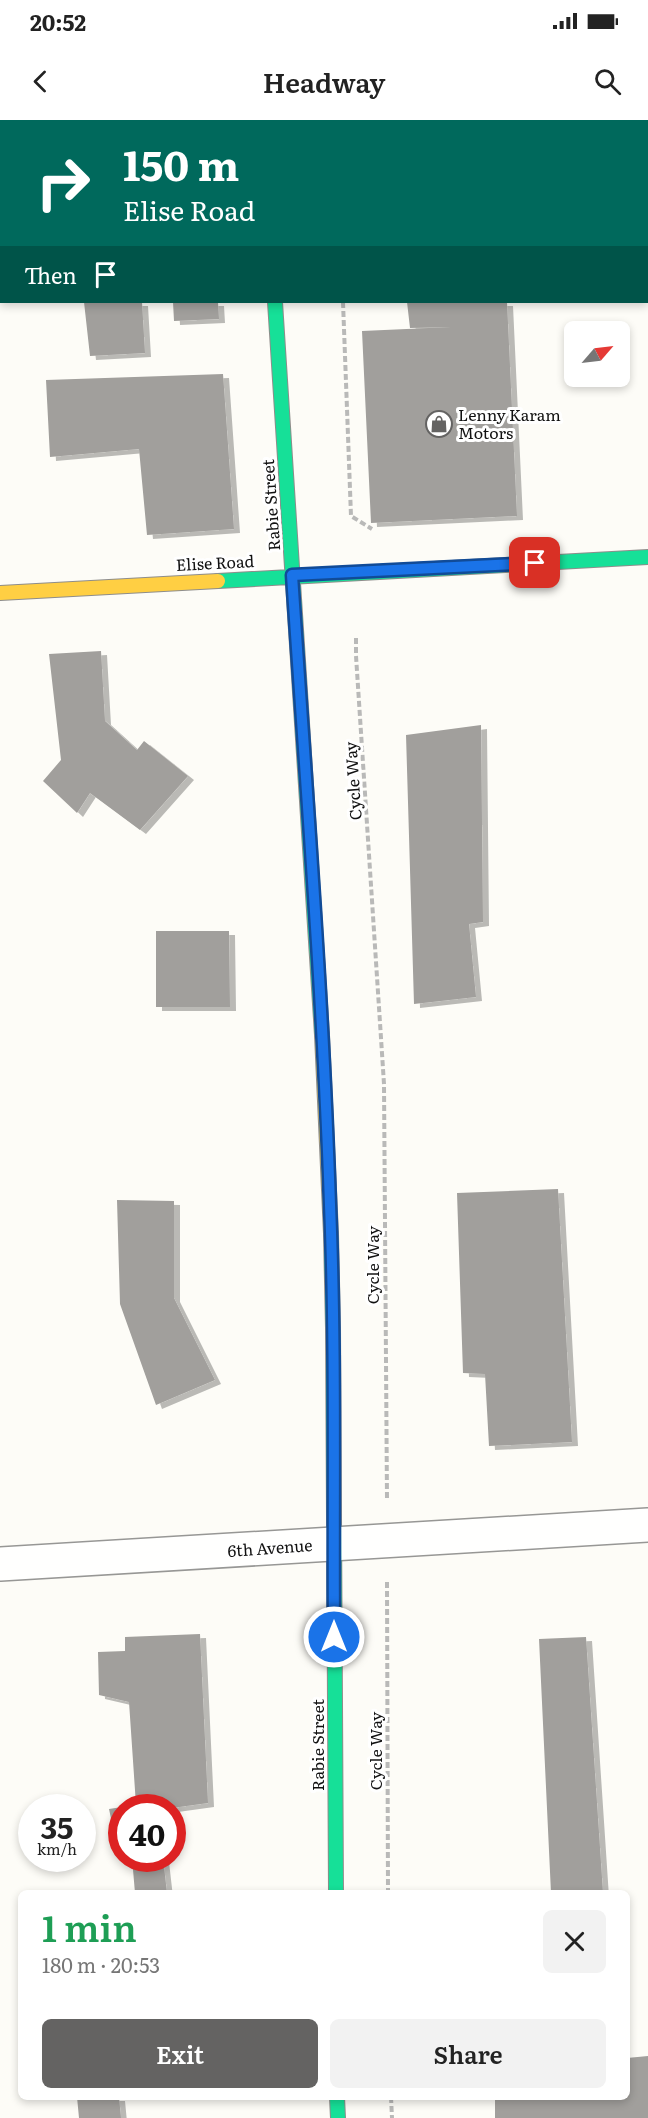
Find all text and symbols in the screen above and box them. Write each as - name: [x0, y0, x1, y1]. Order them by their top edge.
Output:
- text: 20:52: [30, 5, 86, 38]
- text: Headway: [263, 61, 385, 101]
- icon: back: [24, 65, 57, 98]
- icon: search: [591, 65, 624, 98]
- text: 150 m: [123, 132, 239, 194]
- icon: right: [24, 144, 102, 222]
- text: Elise Road: [123, 189, 255, 229]
- text: Then: [24, 258, 77, 291]
- icon: arrive: [89, 258, 122, 291]
- north arrow: [564, 321, 630, 387]
- map controls: [564, 321, 630, 387]
- place label: Lenny Karam Motors: [458, 402, 561, 444]
- shop icon: Lenny Karam Motors: [424, 409, 454, 439]
- street label: Rabie Street: [255, 458, 285, 552]
- pin: [509, 537, 560, 588]
- icon: arrive: [518, 546, 551, 579]
- street label: Elise Road: [175, 548, 255, 576]
- street label: Cycle Way: [337, 740, 367, 821]
- street label: Cycle Way: [360, 1225, 384, 1304]
- street label: 6th Avenue: [227, 1532, 313, 1562]
- position arrow: [302, 1605, 366, 1669]
- street label: Rabie Street: [305, 1699, 329, 1791]
- street label: Cycle Way: [363, 1711, 387, 1790]
- speed limit sign: 40: [108, 1794, 186, 1872]
- text: 35: [41, 1804, 73, 1848]
- text: km/h: [37, 1837, 77, 1860]
- text: 1 min: [42, 1900, 137, 1953]
- button: close: [543, 1910, 606, 1973]
- text: 180 m · 20:53: [42, 1949, 160, 1979]
- button: Exit: [42, 2019, 318, 2088]
- button: Share: [330, 2019, 606, 2088]

